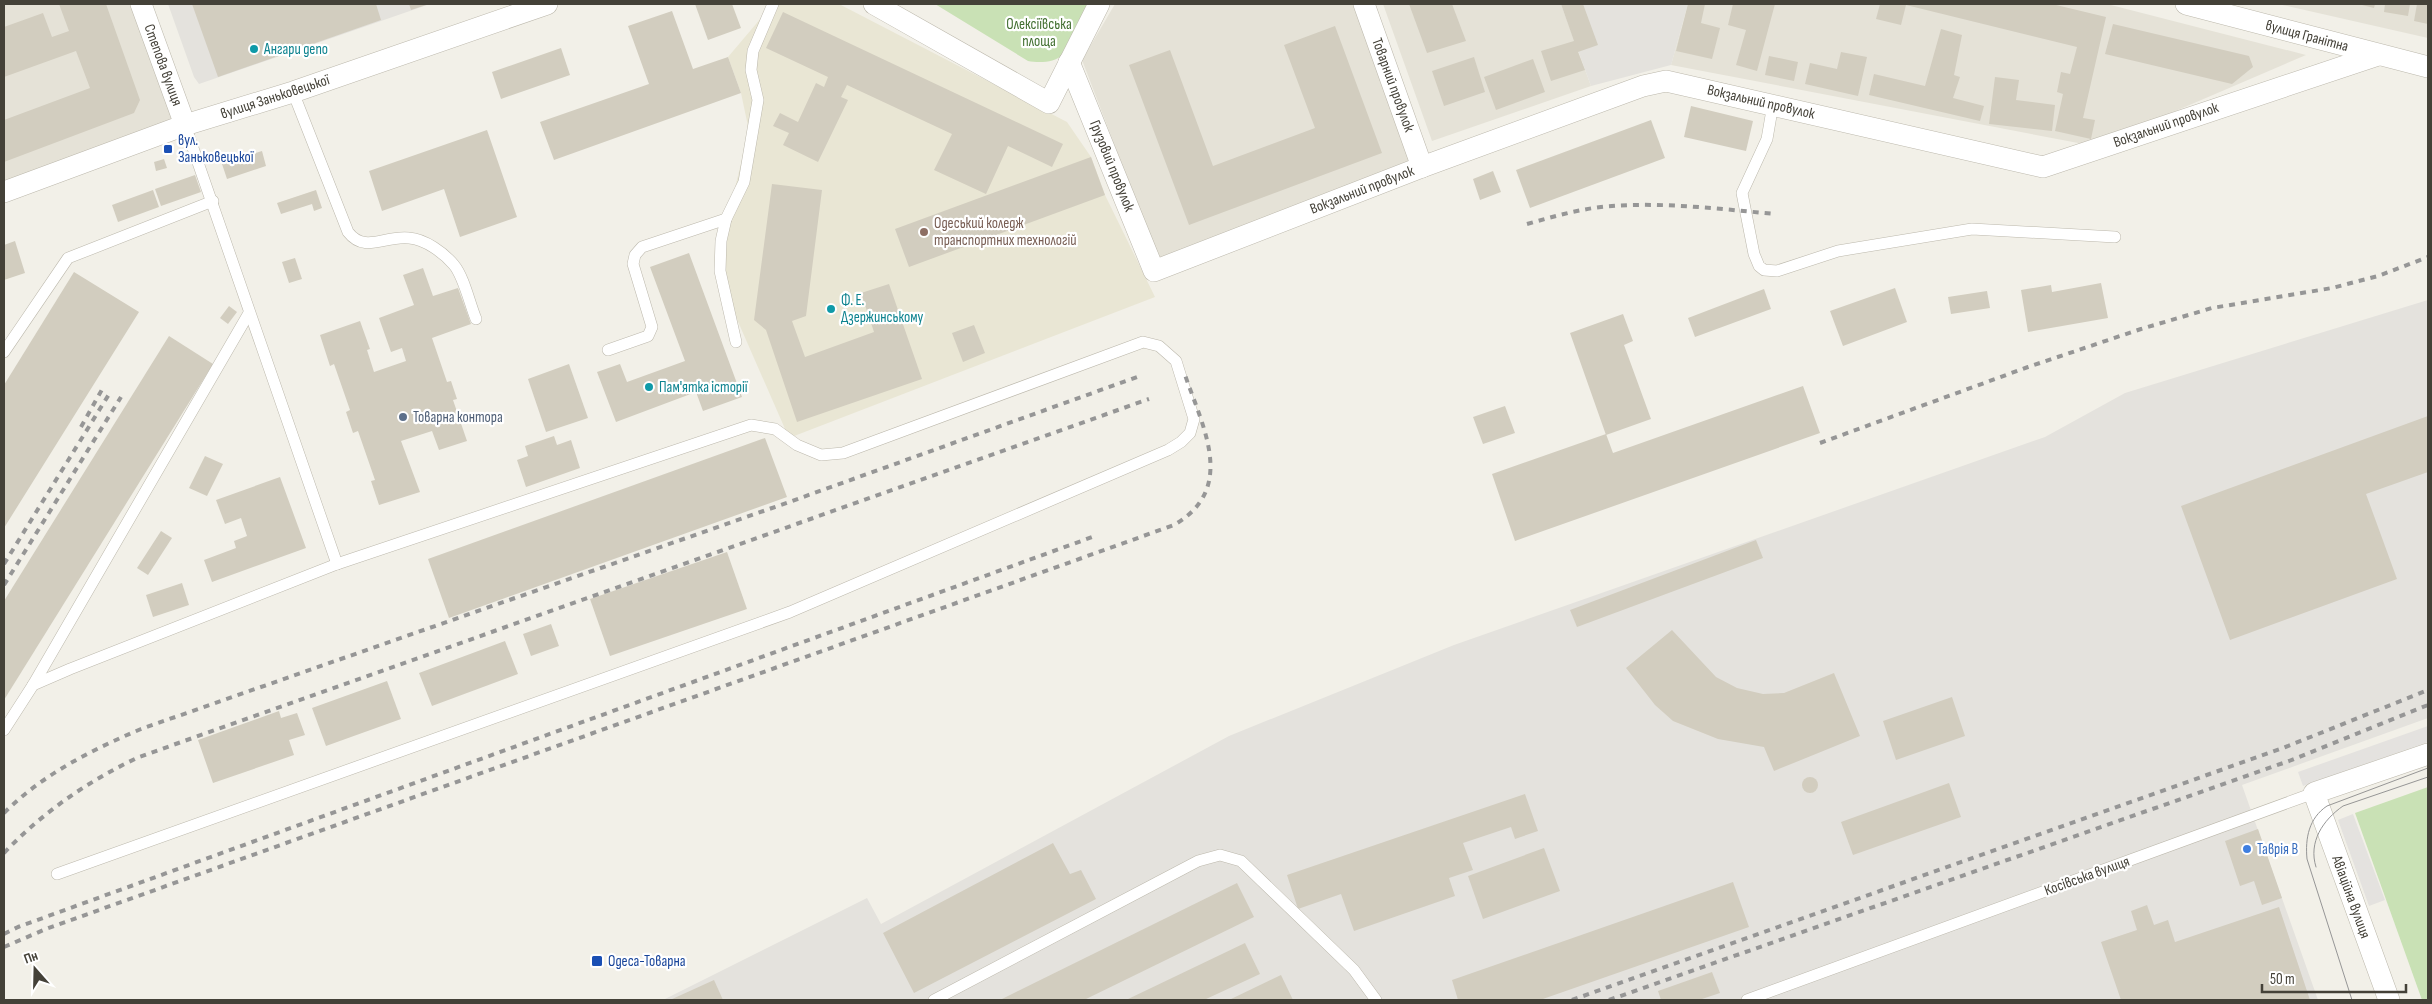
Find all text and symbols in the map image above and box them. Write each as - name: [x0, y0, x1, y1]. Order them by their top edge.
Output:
- park label: Олексіївська площа: [1006, 15, 1072, 51]
- street label: вулиця Гранітна: [2263, 16, 2351, 56]
- street label: Степова вулиця: [139, 22, 187, 109]
- street label: Товарний провулок: [1367, 35, 1419, 135]
- place label: Ангари депо: [263, 40, 328, 59]
- marker: Ангари депо: [248, 43, 260, 55]
- street label: вулиця Заньковецької: [218, 70, 333, 124]
- street label: Вокзальний провулок: [1705, 80, 1817, 124]
- street label: Вокзальний провулок: [2111, 98, 2221, 152]
- street label: Грузовий провулок: [1085, 118, 1139, 215]
- place label: вул. Заньковецької: [178, 131, 255, 167]
- marker: вул. Заньковецької: [162, 143, 174, 155]
- street label: Вокзальний провулок: [1307, 161, 1417, 219]
- place label: Одеський коледж транспортних технологій: [934, 214, 1077, 250]
- marker: Одеський коледж транспортних технологій: [918, 226, 930, 238]
- place label: Ф. Е. Дзержинському: [841, 291, 923, 327]
- marker: Ф. Е. Дзержинському: [825, 303, 837, 315]
- place label: Пам'ятка історії: [659, 378, 749, 397]
- marker: Пам'ятка історії: [643, 381, 655, 393]
- place label: Товарна контора: [413, 408, 503, 427]
- marker: Товарна контора: [397, 411, 409, 423]
- place label: Таврія В: [2257, 840, 2298, 859]
- marker: Таврія В: [2241, 843, 2253, 855]
- street label: Косівська вулиця: [2042, 852, 2132, 900]
- street label: Авіаційна вулиця: [2327, 852, 2375, 941]
- north arrow: [10, 944, 60, 994]
- text: Пн: [21, 947, 40, 968]
- place label: Одеса-Товарна: [608, 952, 686, 971]
- marker: Одеса-Товарна: [590, 954, 604, 968]
- scale bar: [2262, 962, 2406, 994]
- text: 50 m: [2270, 970, 2295, 989]

